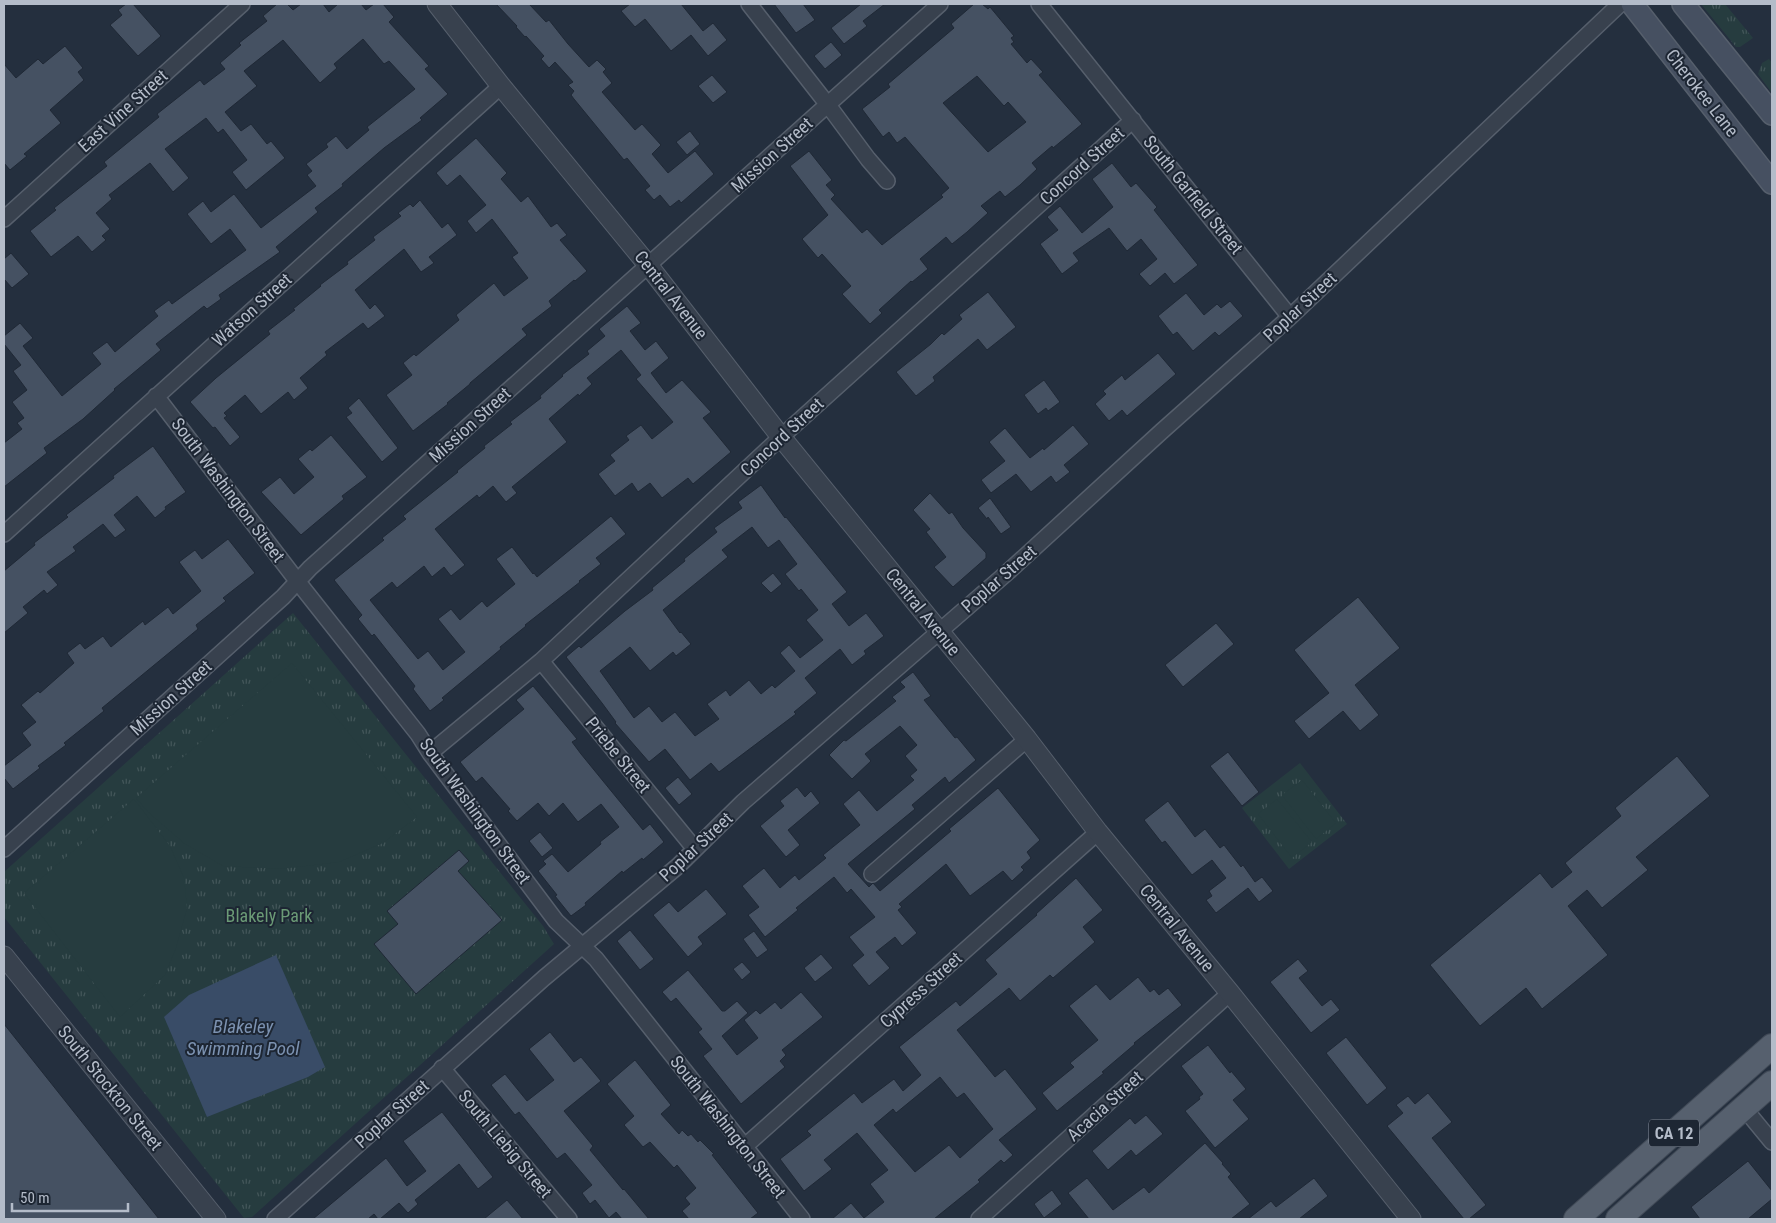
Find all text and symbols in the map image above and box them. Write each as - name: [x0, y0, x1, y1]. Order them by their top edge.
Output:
- street label: Cherokee Lane: [1662, 45, 1743, 141]
- street label: East Vine Street: [74, 65, 172, 156]
- street label: Mission Street: [727, 113, 817, 197]
- street label: Concord Street: [1035, 122, 1128, 209]
- street label: South Garfield Street: [1139, 131, 1248, 258]
- street label: Central Avenue: [630, 246, 712, 343]
- street label: Poplar Street: [1259, 267, 1341, 346]
- street label: Watson Street: [208, 268, 296, 351]
- street label: Mission Street: [425, 383, 515, 467]
- street label: Concord Street: [736, 393, 828, 480]
- street label: South Washington Street: [167, 413, 289, 566]
- street label: Poplar Street: [957, 540, 1040, 617]
- street label: Central Avenue: [882, 564, 965, 660]
- street label: Mission Street: [126, 656, 216, 740]
- street label: Priebe Street: [581, 712, 655, 797]
- street label: South Washington Street: [415, 734, 535, 888]
- street label: Poplar Street: [655, 807, 737, 886]
- street label: Central Avenue: [1136, 880, 1219, 976]
- park label: Blakely Park: [226, 905, 312, 926]
- street label: Cypress Street: [875, 947, 966, 1032]
- water label: Blakeley Swimming Pool: [187, 1015, 300, 1060]
- street label: South Stockton Street: [54, 1021, 167, 1154]
- street label: South Washington Street: [666, 1051, 791, 1202]
- street label: Acacia Street: [1062, 1066, 1147, 1145]
- street label: Poplar Street: [350, 1075, 433, 1152]
- street label: South Liebig Street: [454, 1085, 557, 1202]
- road number: CA 12: [1649, 1120, 1699, 1146]
- scale bar: [12, 1180, 129, 1212]
- text: 50 m: [20, 1189, 50, 1207]

